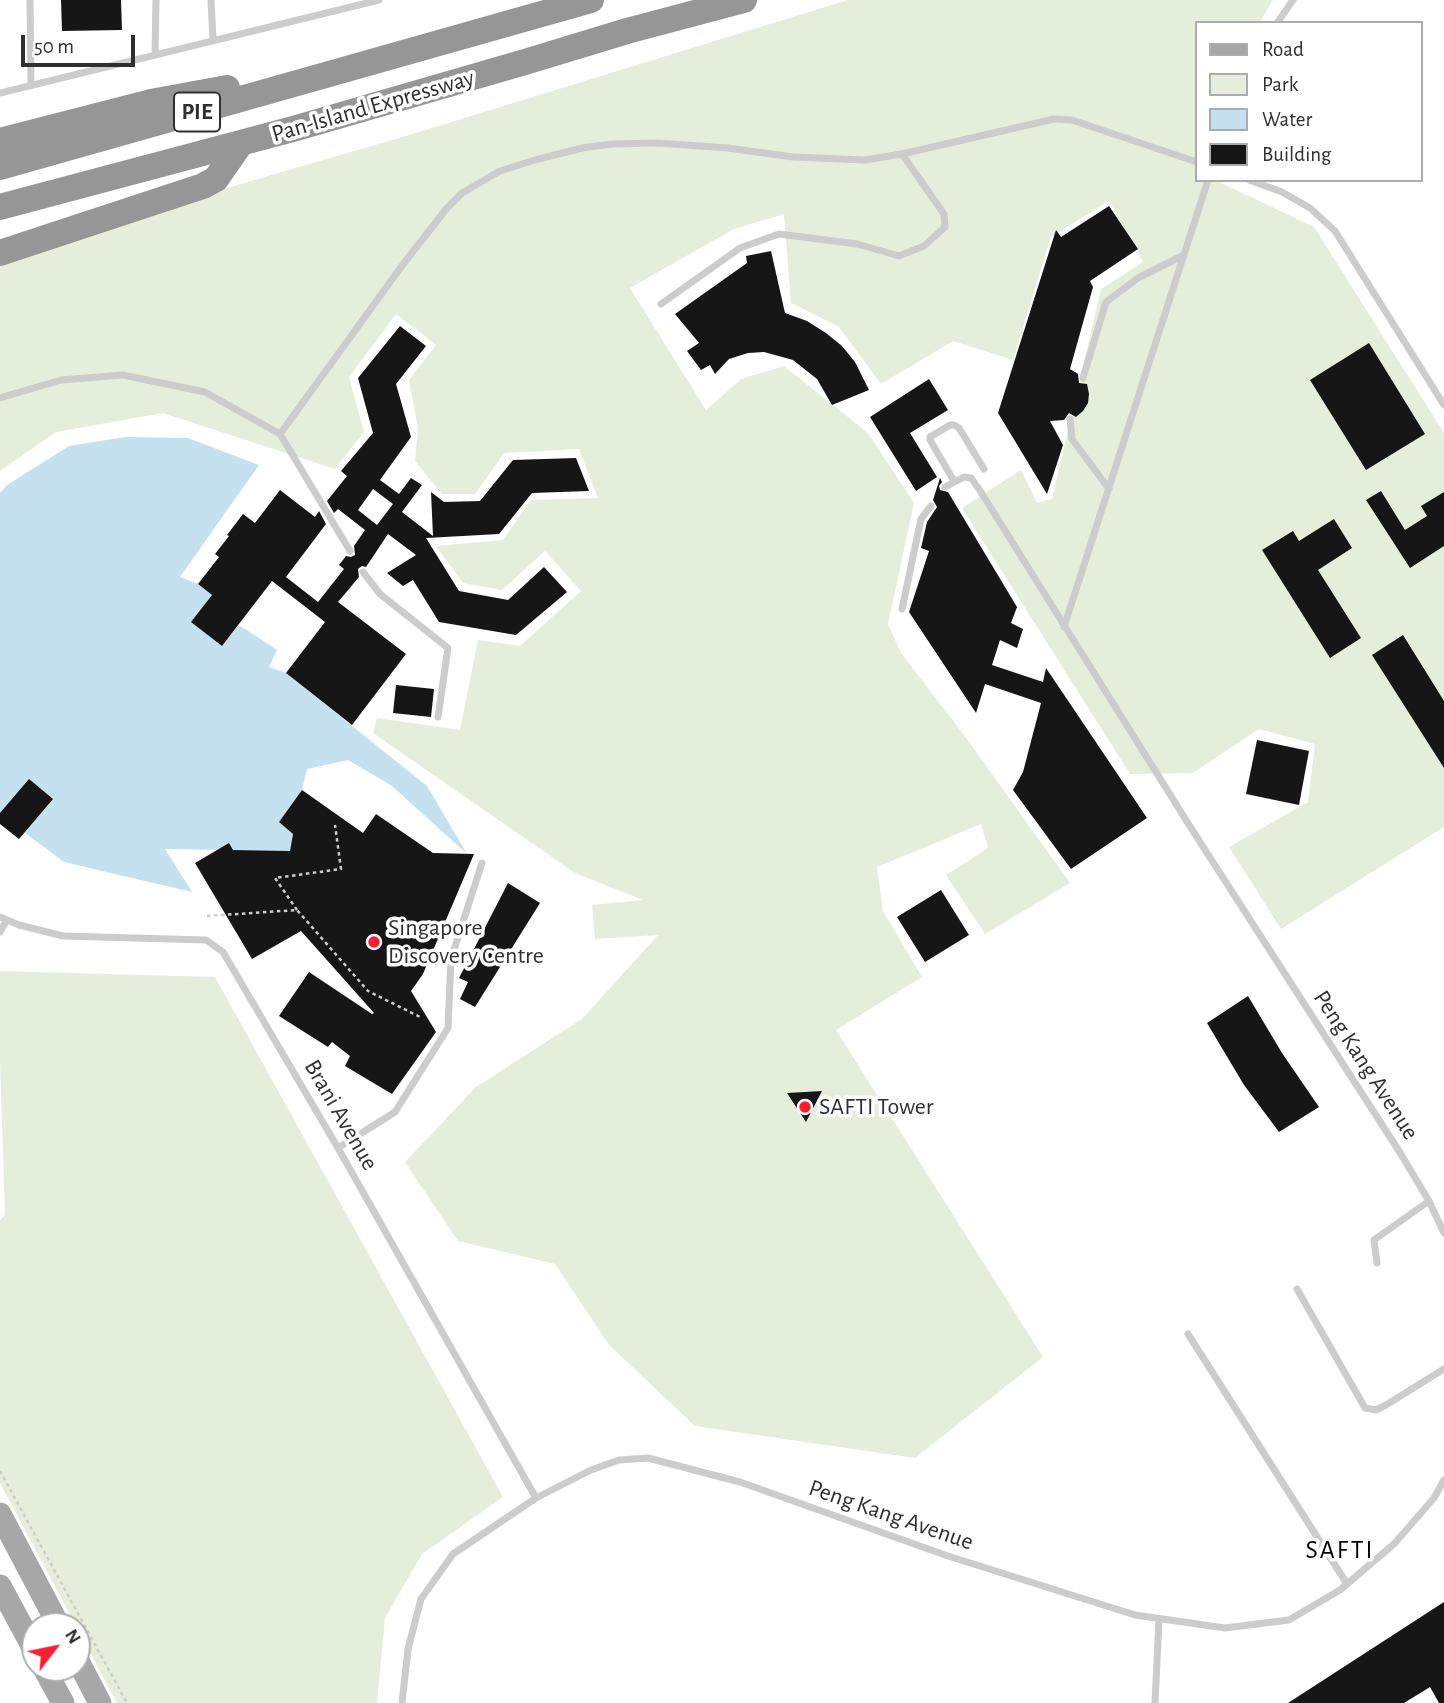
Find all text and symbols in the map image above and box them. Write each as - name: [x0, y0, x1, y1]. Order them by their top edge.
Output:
- scale bar: [24, 21, 138, 65]
- legend: [1196, 21, 1423, 182]
- text: 50 m: [34, 36, 74, 57]
- text: Road: [1262, 39, 1304, 60]
- street label: Pan-Island Expressway: [268, 63, 478, 149]
- text: Park: [1262, 74, 1298, 95]
- road number: PIE: [174, 92, 220, 132]
- text: Water: [1262, 109, 1312, 130]
- text: Building: [1262, 144, 1331, 165]
- place label: Singapore Discovery Centre: [388, 914, 544, 970]
- marker: Singapore Discovery Centre: [366, 934, 382, 950]
- street label: Peng Kang Avenue: [1307, 985, 1425, 1145]
- street label: Brani Avenue: [298, 1054, 384, 1176]
- place label: SAFTI Tower: [819, 1093, 934, 1121]
- marker: SAFTI Tower: [797, 1099, 813, 1115]
- street label: Peng Kang Avenue: [805, 1473, 977, 1557]
- district label: SAFTI: [1306, 1534, 1374, 1566]
- north arrow: [21, 1612, 91, 1682]
- text: N: [61, 1626, 84, 1647]

